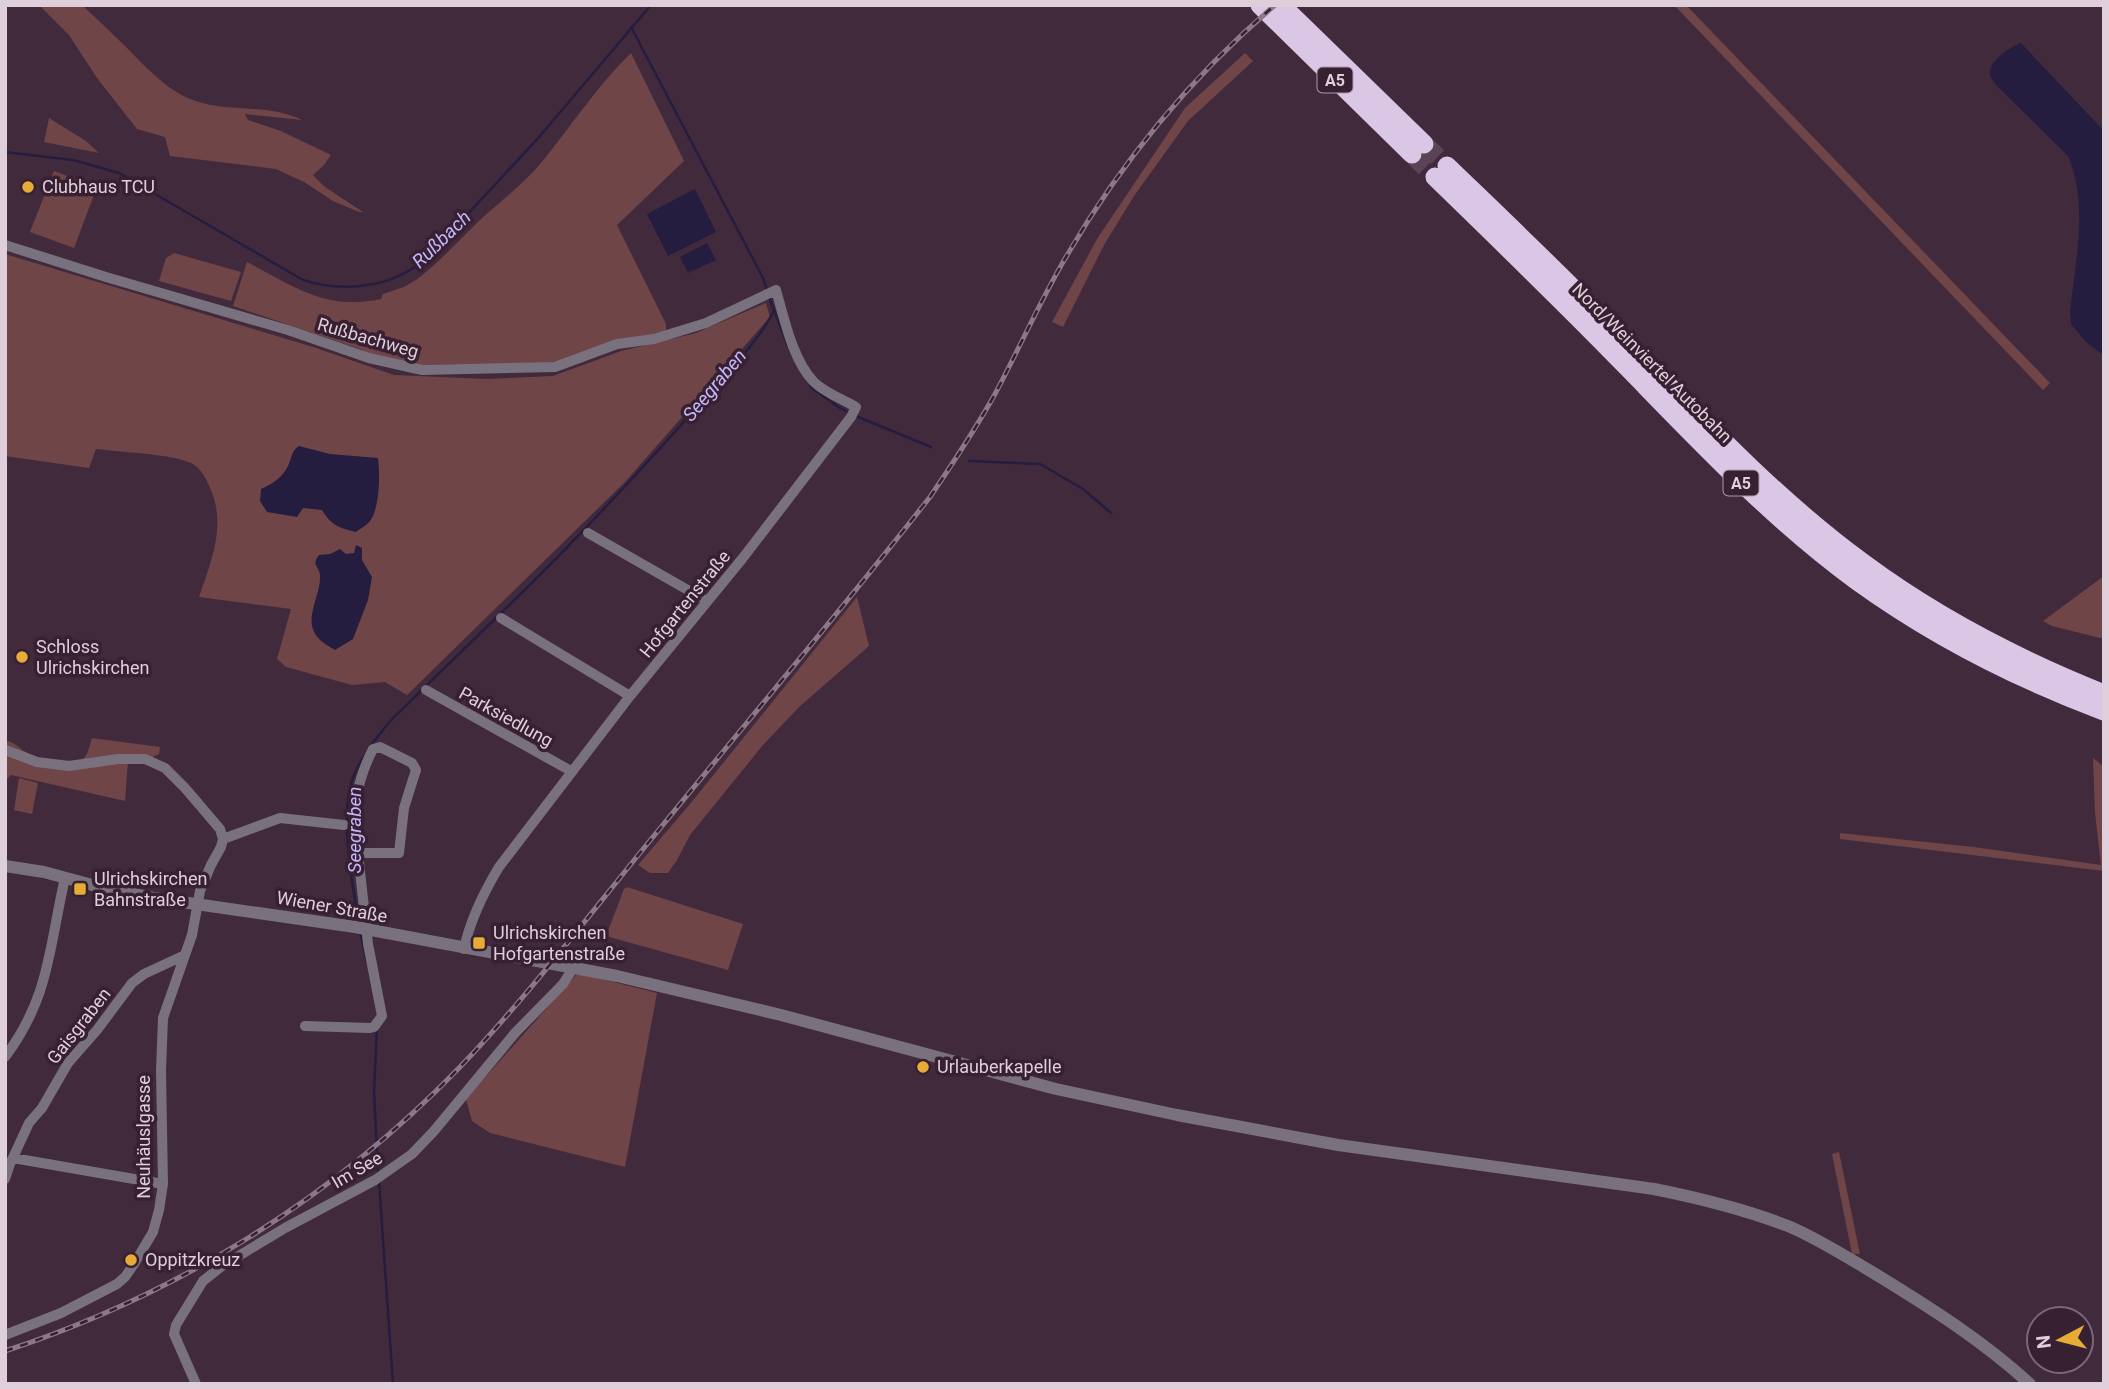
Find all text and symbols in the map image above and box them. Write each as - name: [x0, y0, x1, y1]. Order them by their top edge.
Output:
- road number: A5: [1318, 68, 1352, 92]
- place label: Clubhaus TCU: [42, 176, 155, 197]
- marker: Clubhaus TCU: [20, 179, 36, 195]
- water label: Rußbach: [407, 206, 475, 273]
- street label: Nord/Weinviertel Autobahn: [1568, 279, 1736, 447]
- street label: Rußbachweg: [315, 313, 421, 362]
- water label: Seegraben: [678, 345, 751, 426]
- road number: A5: [1724, 470, 1758, 496]
- street label: Hofgartenstraße: [635, 546, 734, 662]
- place label: Schloss Ulrichskirchen: [36, 636, 149, 678]
- marker: Schloss Ulrichskirchen: [14, 649, 30, 665]
- street label: Parksiedlung: [456, 682, 557, 751]
- water label: Seegraben: [343, 786, 366, 874]
- place label: Ulrichskirchen Bahnstraße: [94, 868, 207, 910]
- marker: Ulrichskirchen Bahnstraße: [72, 881, 88, 897]
- street label: Wiener Straße: [275, 886, 389, 927]
- place label: Ulrichskirchen Hofgartenstraße: [493, 922, 625, 964]
- marker: Ulrichskirchen Hofgartenstraße: [471, 935, 487, 951]
- street label: Gaisgraben: [42, 983, 115, 1068]
- place label: Urlauberkapelle: [937, 1056, 1061, 1077]
- marker: Urlauberkapelle: [915, 1059, 931, 1075]
- street label: Neuhäuslgasse: [133, 1075, 154, 1199]
- street label: Im See: [328, 1147, 386, 1192]
- place label: Oppitzkreuz: [145, 1249, 240, 1270]
- marker: Oppitzkreuz: [123, 1252, 139, 1268]
- north arrow: [2025, 1305, 2095, 1375]
- text: N: [2031, 1334, 2056, 1350]

